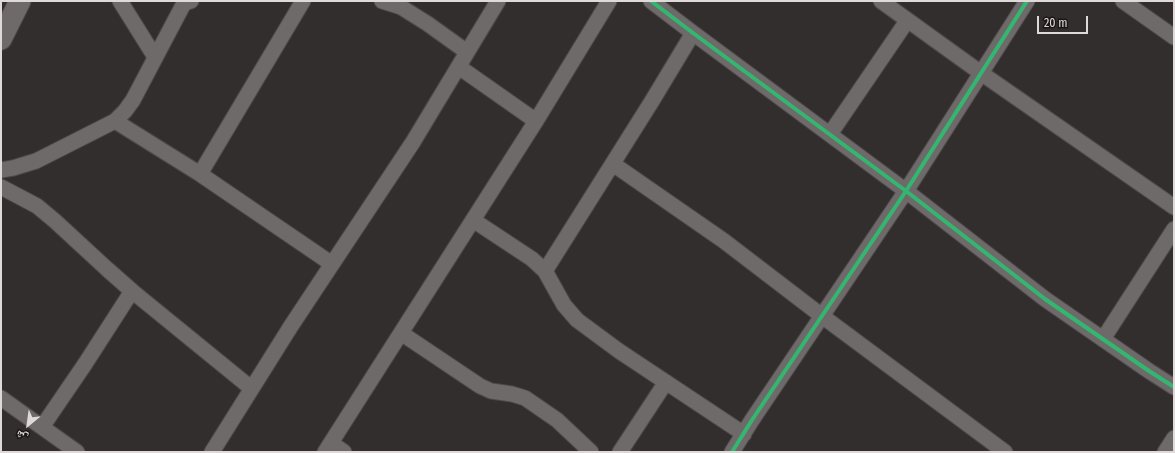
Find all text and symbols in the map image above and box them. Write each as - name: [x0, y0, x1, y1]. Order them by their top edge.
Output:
- scale bar: [1039, 8, 1090, 34]
- text: 20 m: [1044, 16, 1068, 30]
- north arrow: [8, 405, 48, 445]
- text: ش: [14, 427, 30, 444]

